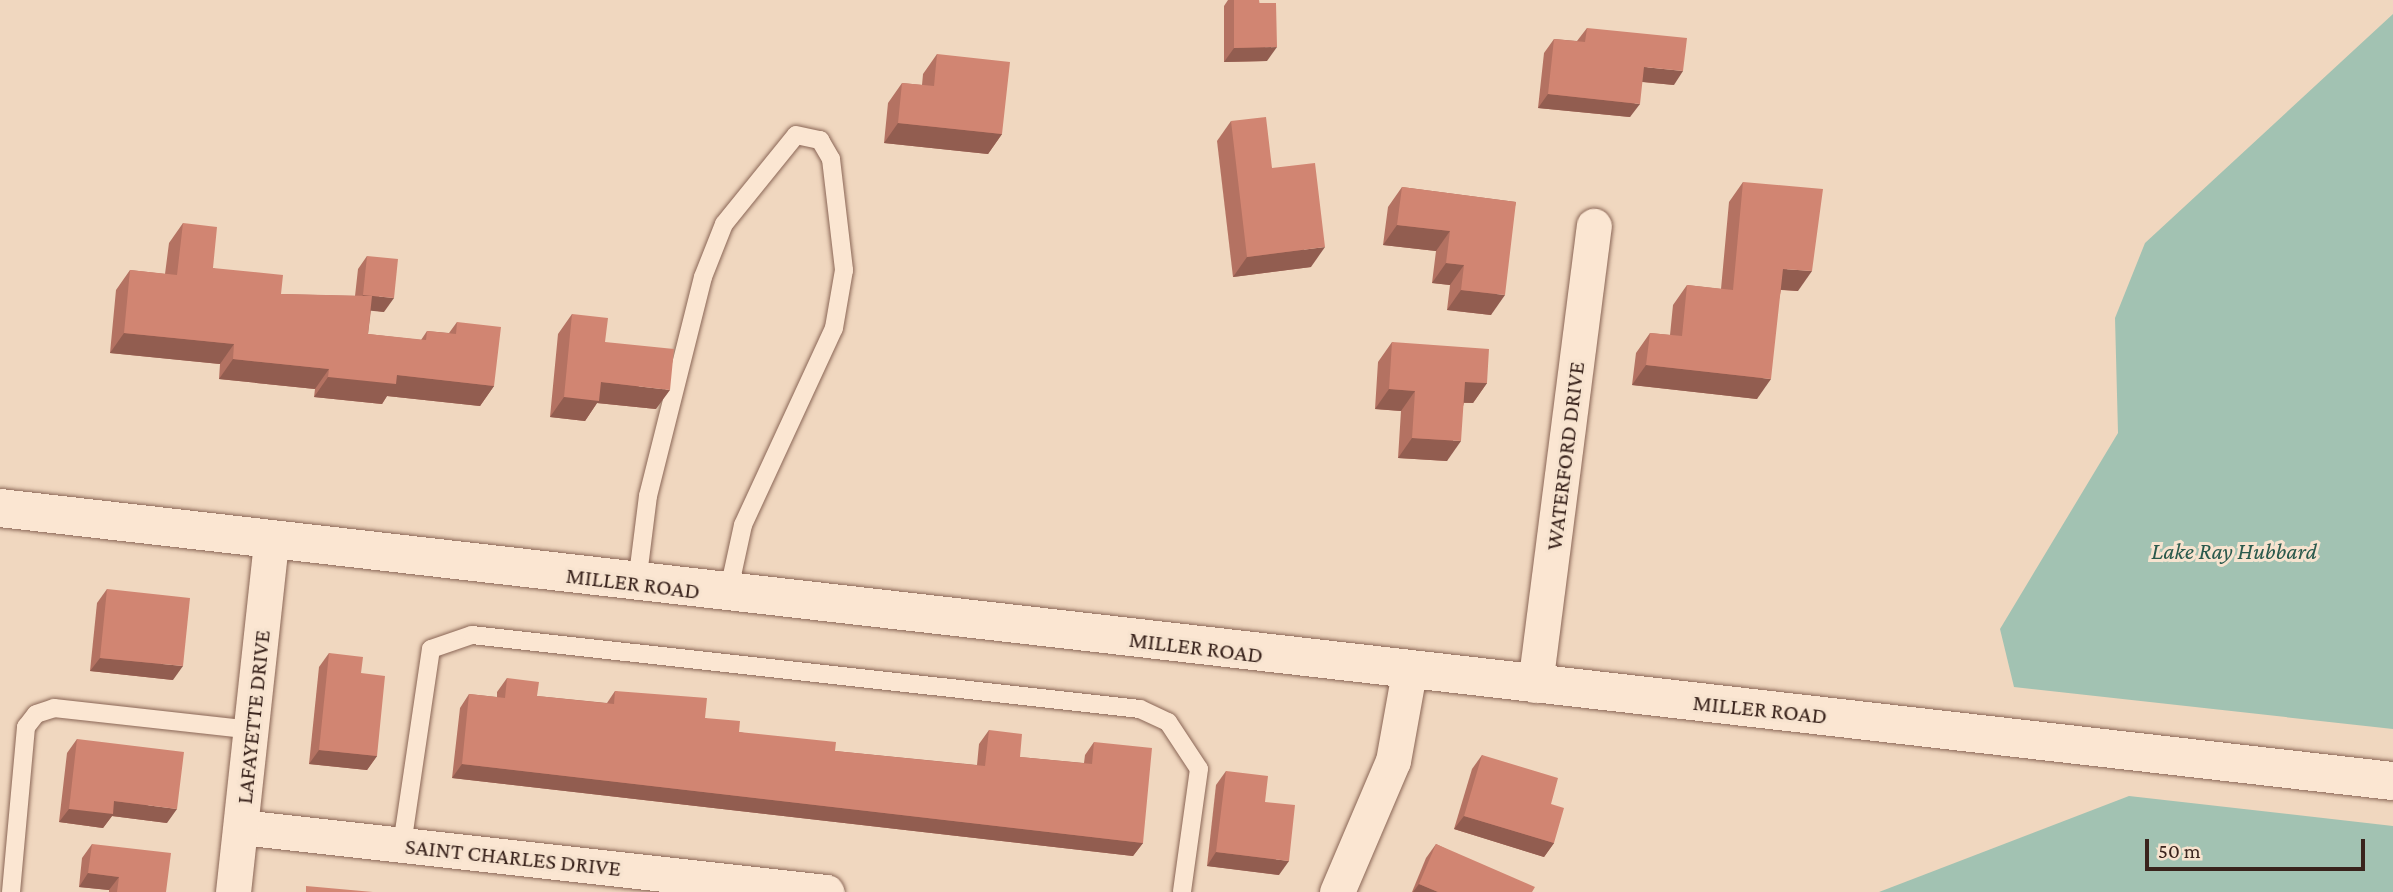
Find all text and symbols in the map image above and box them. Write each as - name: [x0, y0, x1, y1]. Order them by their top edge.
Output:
- street label: WATERFORD DRIVE: [1540, 360, 1590, 552]
- water label: Lake Ray Hubbard: [2151, 537, 2317, 565]
- street label: MILLER ROAD: [564, 561, 702, 605]
- street label: MILLER ROAD: [1127, 625, 1265, 669]
- street label: LAFAYETTE DRIVE: [230, 629, 276, 805]
- street label: MILLER ROAD: [1692, 688, 1828, 730]
- scale bar: [2148, 826, 2368, 870]
- street label: SAINT CHARLES DRIVE: [404, 832, 622, 882]
- text: 50 m: [2158, 839, 2201, 863]

